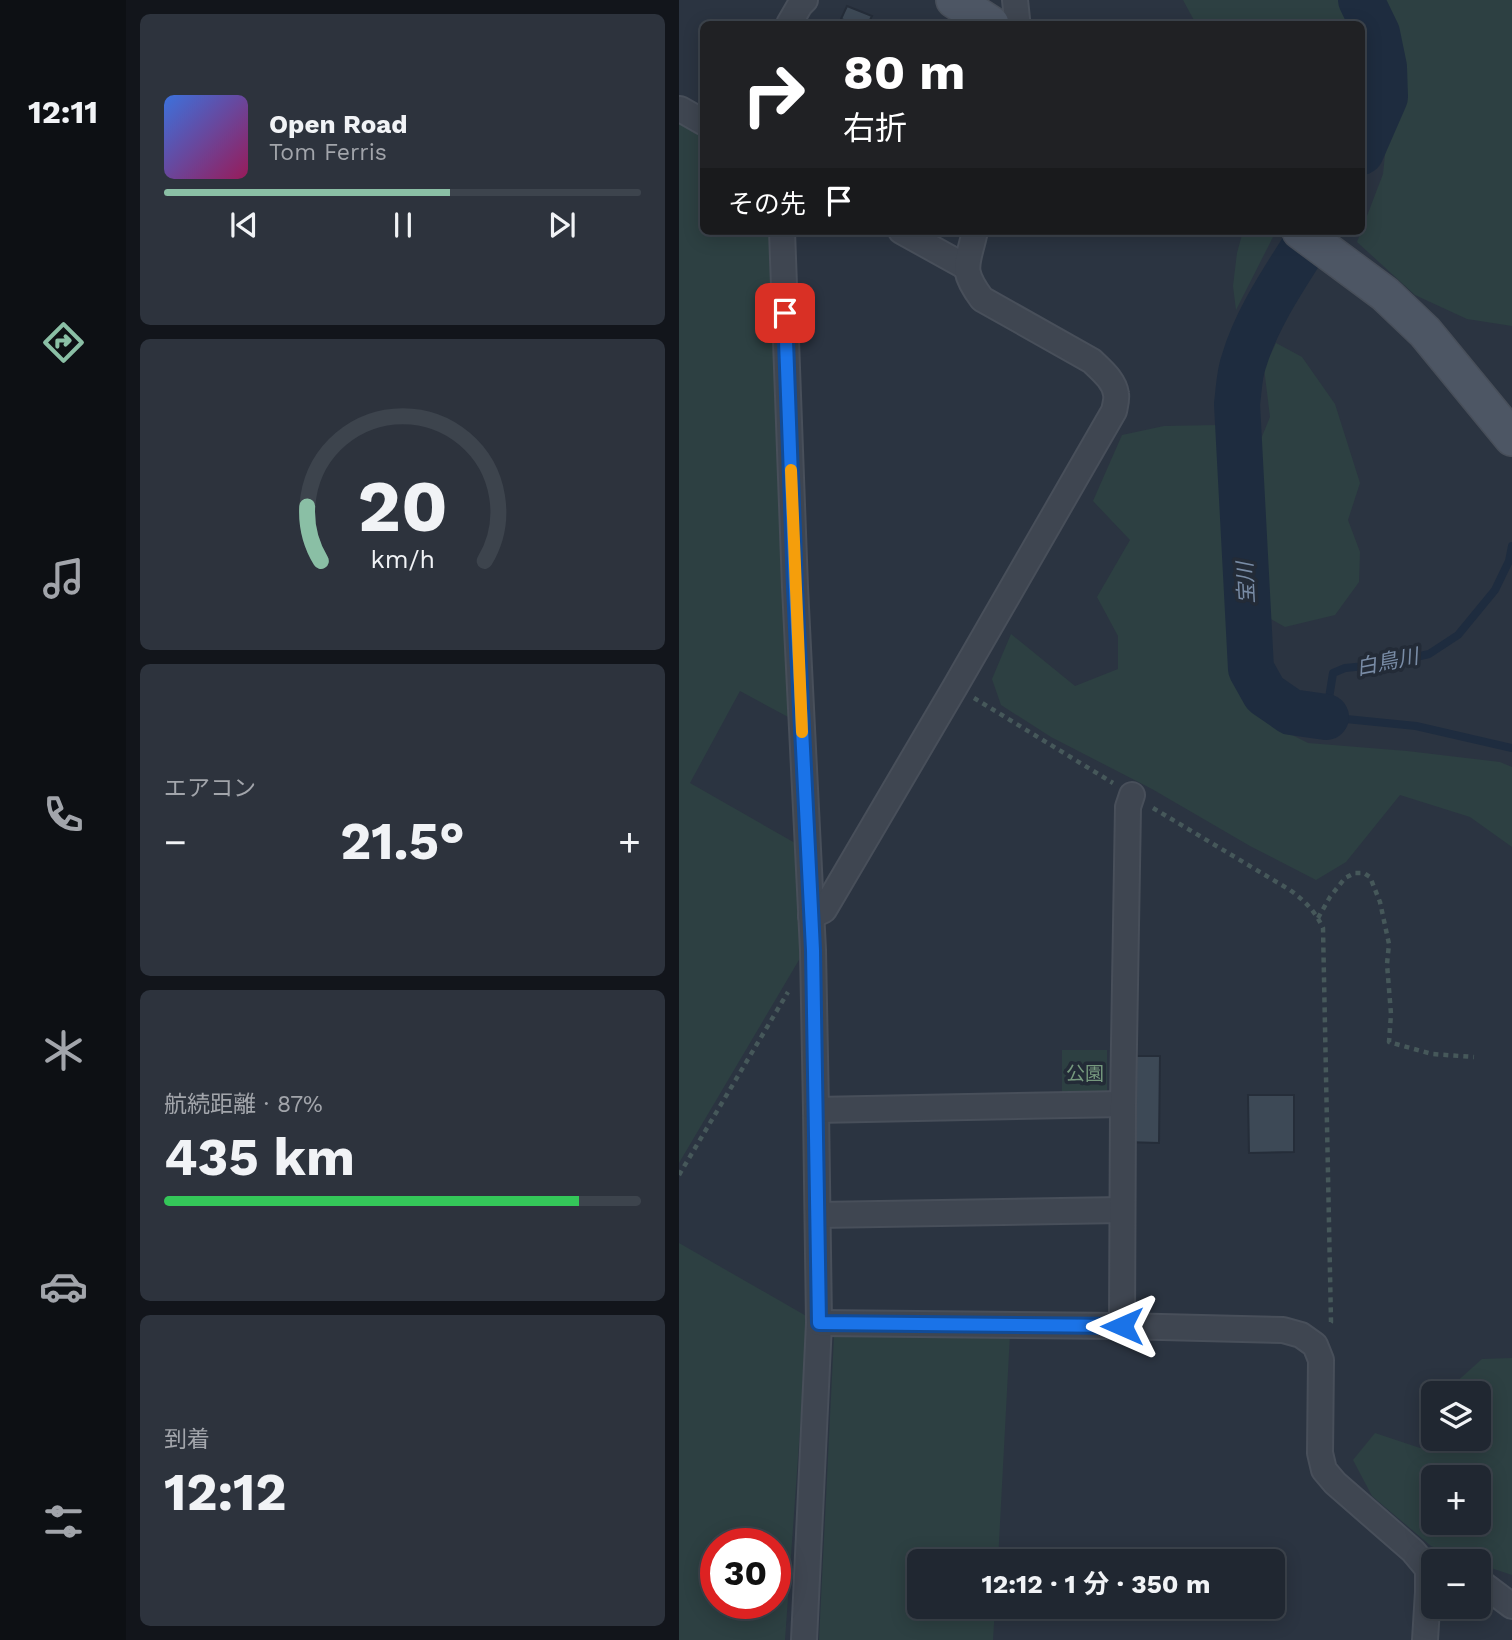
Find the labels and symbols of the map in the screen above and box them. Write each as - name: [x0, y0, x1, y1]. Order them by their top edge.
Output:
- pin: [755, 283, 815, 343]
- water label: 宝川: [1232, 559, 1259, 605]
- water label: 白鳥川: [1354, 643, 1422, 680]
- park label: 公園: [1066, 1062, 1104, 1085]
- position arrow: [1085, 1289, 1159, 1363]
- speed limit sign: 30: [700, 1528, 791, 1619]

